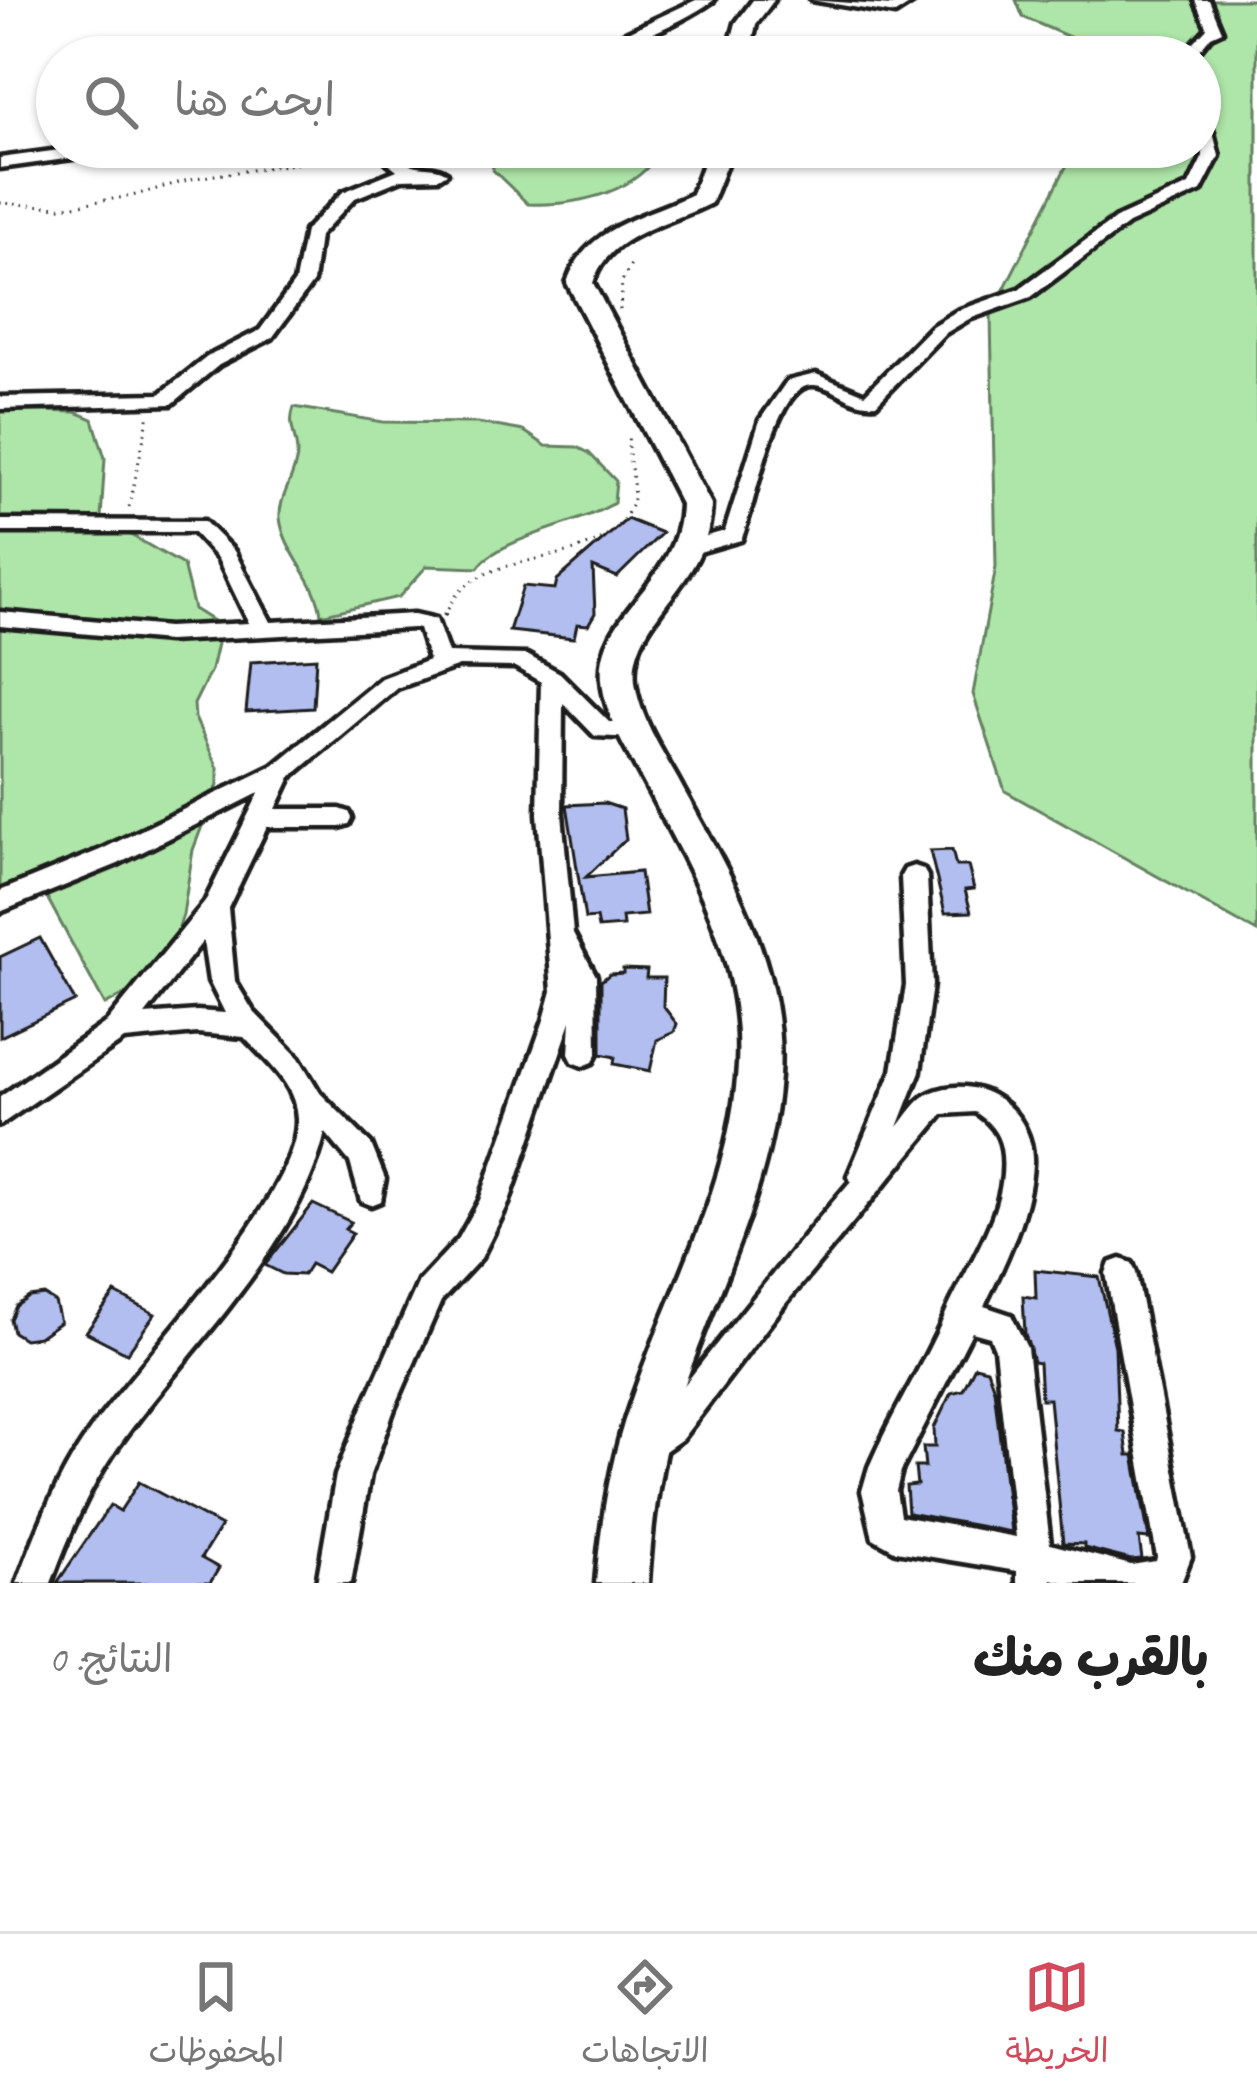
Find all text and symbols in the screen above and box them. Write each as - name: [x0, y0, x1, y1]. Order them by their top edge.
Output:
- search box: [36, 36, 1221, 168]
- icon: search: [78, 69, 144, 135]
- text: ابحث هنا: [174, 72, 335, 129]
- text: بالقرب منك: [973, 1626, 1209, 1690]
- text: النتائج: 0: [48, 1635, 173, 1684]
- tab: المحفوظات: [148, 1954, 284, 2080]
- tab: الاتجاهات: [581, 1954, 709, 2080]
- tab: الخريطة: [1006, 1954, 1109, 2080]

